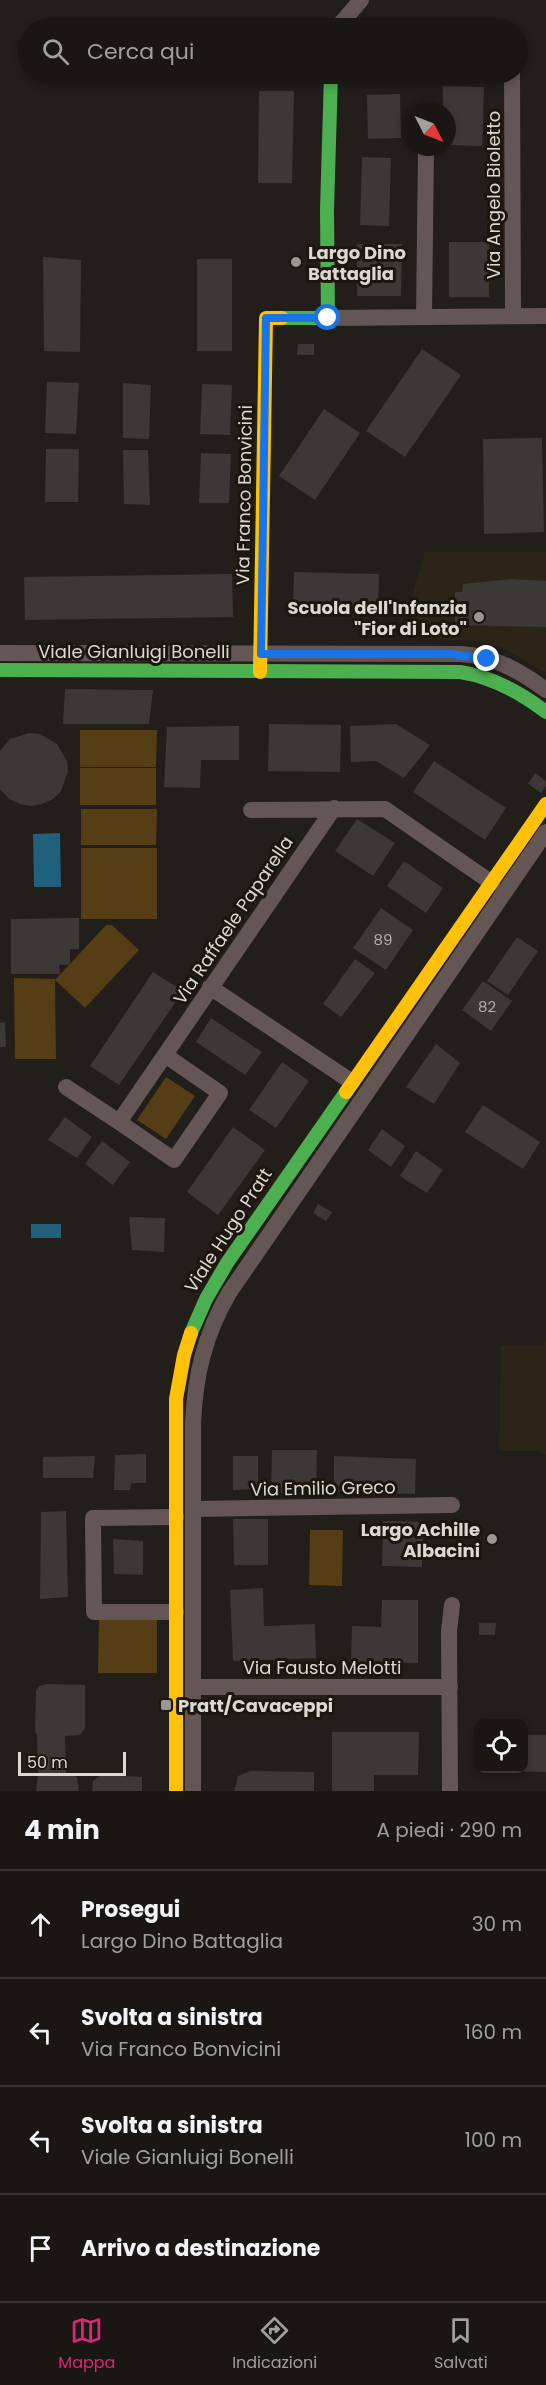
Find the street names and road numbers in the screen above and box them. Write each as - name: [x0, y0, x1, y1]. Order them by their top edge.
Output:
- street label: Via Angelo Bioletto: [481, 111, 506, 279]
- street label: Via Franco Bonvicini: [230, 405, 258, 585]
- street label: Viale Gianluigi Bonelli: [38, 639, 230, 664]
- street label: Via Raffaele Paparella: [167, 831, 299, 1009]
- street label: Viale Hugo Pratt: [178, 1163, 278, 1297]
- street label: Via Emilio Greco: [250, 1474, 396, 1502]
- street label: Via Fausto Melotti: [243, 1655, 401, 1680]

